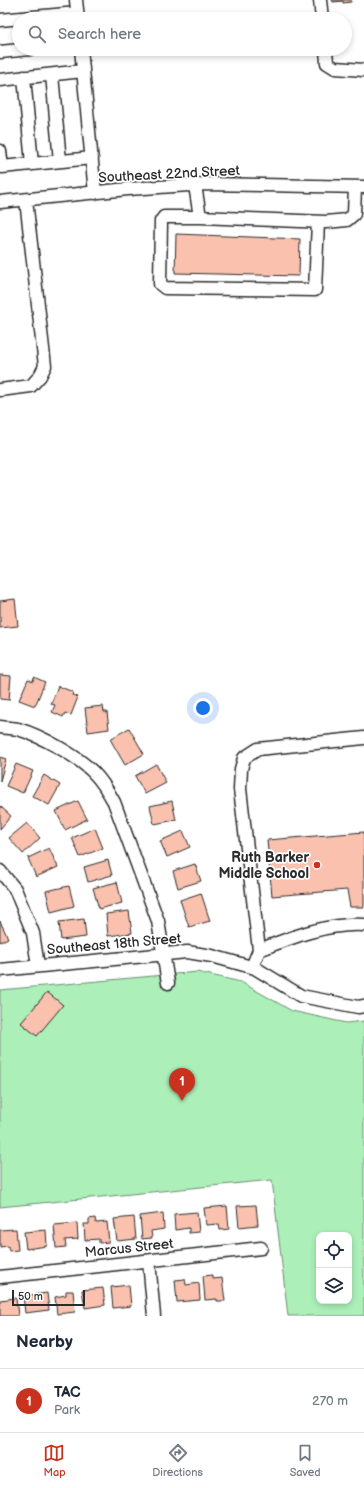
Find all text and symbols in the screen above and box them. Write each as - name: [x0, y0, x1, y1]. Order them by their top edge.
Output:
- search box: [12, 12, 352, 56]
- icon: search: [26, 23, 48, 45]
- text: Search here: [58, 25, 141, 44]
- street label: Southeast 22nd Street: [98, 162, 241, 186]
- your location: [193, 698, 213, 718]
- place label: Ruth Barker Middle School: [219, 849, 309, 882]
- marker: Ruth Barker Middle School: [312, 860, 322, 870]
- street label: Southeast 18th Street: [46, 930, 183, 958]
- pin: 1: [169, 1068, 195, 1101]
- map controls: [316, 1232, 352, 1304]
- button: locate: [316, 1232, 352, 1268]
- street label: Marcus Street: [84, 1235, 175, 1261]
- button: layers: [316, 1268, 352, 1304]
- scale bar: [12, 1288, 85, 1307]
- text: 50 m: [18, 1290, 43, 1303]
- text: Nearby: [16, 1332, 73, 1352]
- text: TAC: [54, 1383, 81, 1402]
- text: 1: [26, 1393, 32, 1409]
- text: 270 m: [312, 1393, 348, 1409]
- text: Park: [54, 1402, 80, 1418]
- tab: Map: [43, 1442, 66, 1479]
- tab: Directions: [152, 1442, 203, 1479]
- tab: Saved: [290, 1442, 321, 1479]

